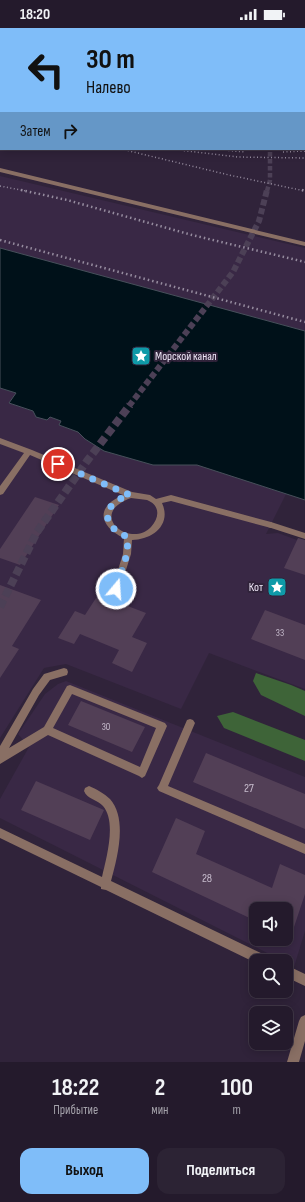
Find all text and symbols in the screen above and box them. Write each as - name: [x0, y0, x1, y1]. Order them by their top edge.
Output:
- text: 18:20: [20, 5, 50, 24]
- text: 30 m: [86, 43, 135, 76]
- icon: left: [20, 44, 72, 96]
- text: Налево: [86, 77, 131, 98]
- icon: right: [59, 120, 81, 142]
- text: Затем: [20, 122, 51, 141]
- place icon: Морской канал: [130, 345, 152, 367]
- place label: Морской канал: [155, 349, 217, 364]
- pin: [41, 447, 75, 481]
- icon: arrive: [47, 453, 69, 475]
- position arrow: [95, 568, 137, 610]
- place icon: Кот: [266, 576, 288, 598]
- place label: Кот: [249, 580, 263, 595]
- house number: 33: [276, 627, 284, 639]
- house number: 30: [102, 721, 110, 733]
- house number: 27: [244, 781, 254, 796]
- house number: 28: [202, 871, 212, 886]
- map controls: [249, 902, 293, 1050]
- button: sound: [249, 902, 293, 946]
- button: search: [249, 954, 293, 998]
- button: layers: [249, 1006, 293, 1050]
- text: 18:22: [52, 1073, 99, 1102]
- text: 2: [155, 1073, 165, 1102]
- text: 100: [221, 1073, 253, 1102]
- text: Прибытие: [53, 1102, 98, 1118]
- text: мин: [151, 1102, 169, 1118]
- text: m: [233, 1102, 241, 1118]
- button: Выход: [20, 1148, 149, 1194]
- button: Поделиться: [157, 1148, 285, 1194]

